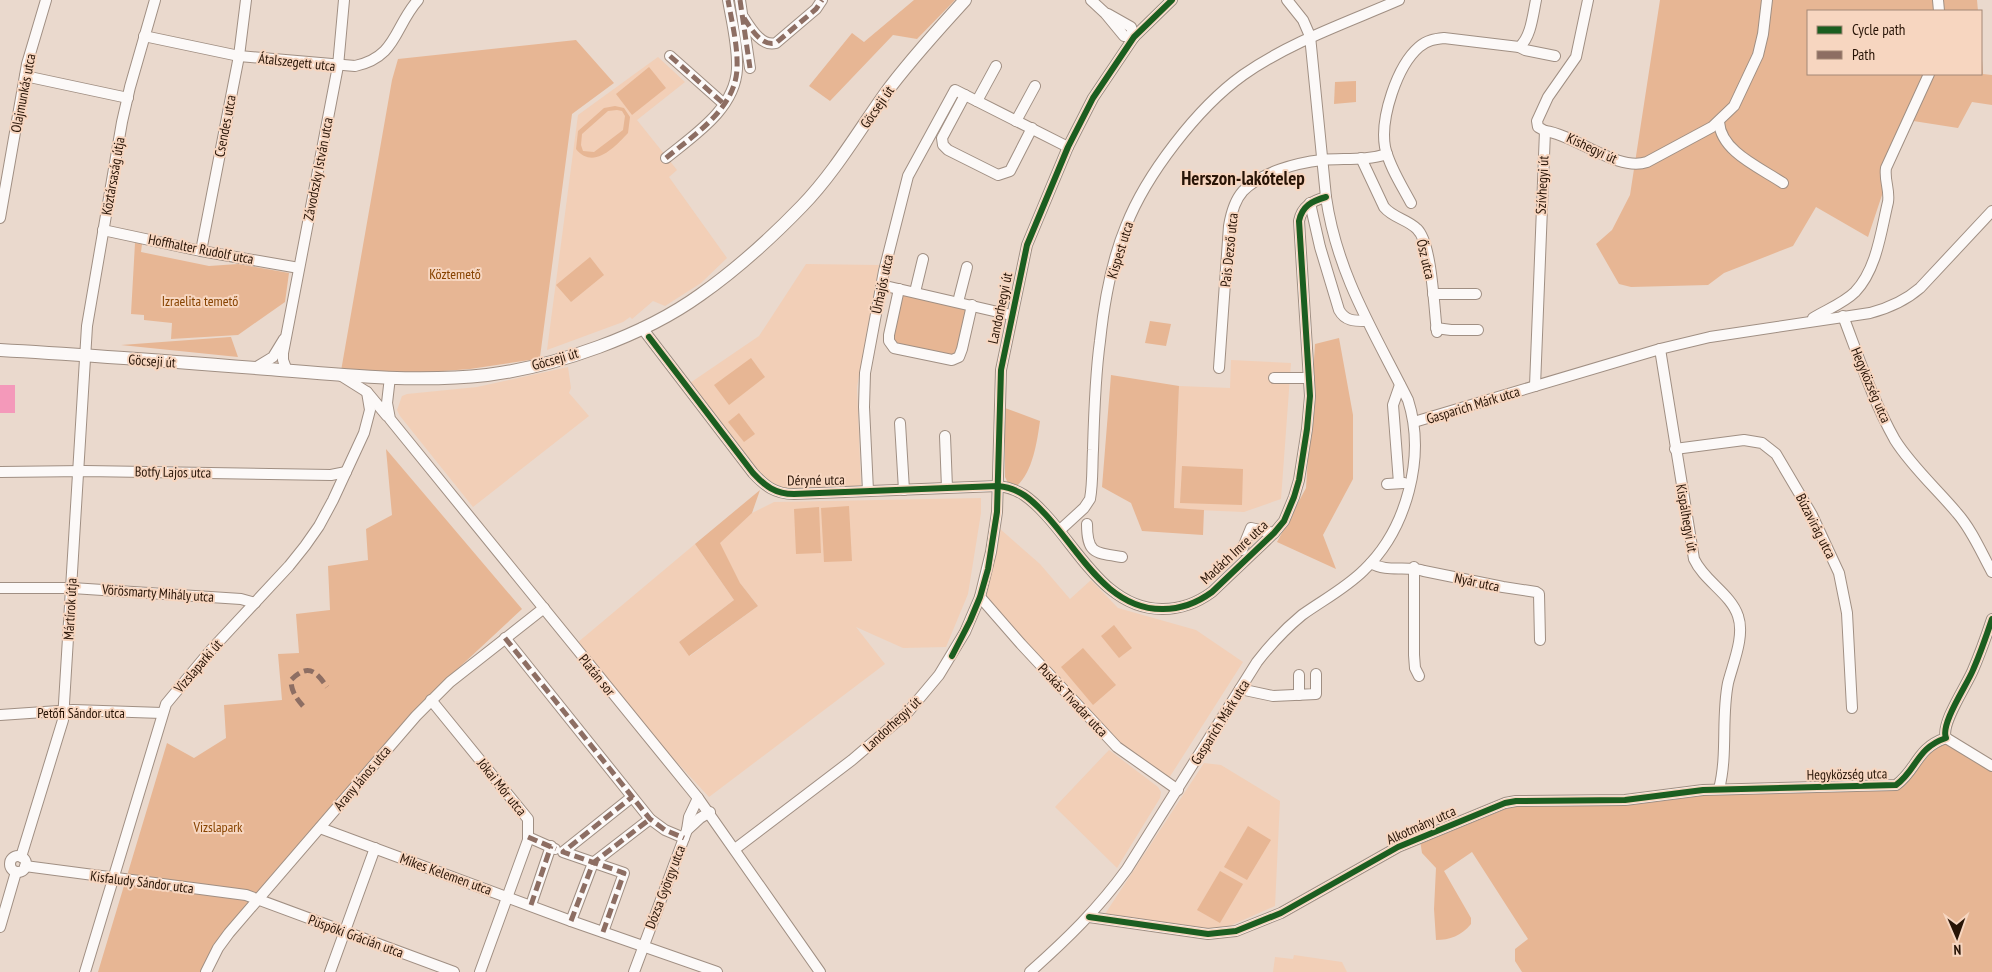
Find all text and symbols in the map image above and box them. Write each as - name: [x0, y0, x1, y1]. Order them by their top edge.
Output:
- legend: [1807, 10, 1982, 75]
- text: Cycle path: [1852, 20, 1905, 39]
- text: Path: [1852, 45, 1875, 64]
- street label: Átalszegett utca: [258, 49, 336, 75]
- street label: Olajmunkás utca: [7, 52, 39, 134]
- street label: Göcseji út: [856, 82, 898, 132]
- street label: Csendes utca: [210, 93, 240, 159]
- street label: Závodszky István utca: [299, 116, 337, 222]
- street label: Kishegyi út: [1564, 128, 1620, 168]
- street label: Köztársaság útja: [97, 136, 129, 216]
- street label: Szívhegyi út: [1531, 155, 1553, 215]
- district label: Herszon-lakótelep: [1181, 166, 1305, 190]
- street label: Pais Dezső utca: [1216, 212, 1242, 288]
- street label: Kispest utca: [1103, 219, 1137, 281]
- street label: Hoffhalter Rudolf utca: [147, 230, 255, 268]
- street label: Ősz utca: [1413, 237, 1439, 281]
- street label: Űrhajós utca: [867, 253, 897, 315]
- park label: Köztemető: [429, 265, 481, 283]
- street label: Landorhegyi út: [984, 271, 1016, 345]
- park label: Izraelita temető: [162, 292, 238, 310]
- street label: Göcseji út: [530, 344, 580, 374]
- street label: Hegyközség utca: [1847, 344, 1895, 426]
- street label: Göcseji út: [128, 350, 176, 372]
- street label: Gasparich Márk utca: [1424, 382, 1522, 428]
- street label: Botfy Lajos utca: [135, 462, 211, 482]
- street label: Déryné utca: [787, 470, 845, 490]
- street label: Kispálhegyi út: [1672, 483, 1702, 554]
- street label: Búzavirág utca: [1792, 490, 1840, 562]
- street label: Madách Imre utca: [1197, 516, 1271, 588]
- street label: Nyár utca: [1453, 568, 1501, 596]
- street label: Mártírok útja: [59, 578, 81, 640]
- street label: Vörösmarty Mihály utca: [100, 580, 215, 606]
- street label: Vizslaparki út: [169, 635, 226, 697]
- street label: Platán sor: [575, 651, 619, 700]
- street label: Puskás Tivadar utca: [1034, 659, 1112, 741]
- street label: Gasparich Márk utca: [1187, 676, 1253, 768]
- street label: Landorhegyi út: [859, 693, 925, 755]
- street label: Petőfi Sándor utca: [37, 704, 125, 722]
- street label: Arany János utca: [330, 742, 394, 814]
- street label: Jókai Mór utca: [473, 754, 531, 819]
- street label: Hegyközség utca: [1807, 764, 1887, 784]
- street label: Alkotmány utca: [1383, 802, 1459, 848]
- park label: Vizslapark: [192, 818, 243, 836]
- street label: Dózsa György utca: [641, 843, 689, 931]
- street label: Mikes Kelemen utca: [398, 849, 494, 899]
- street label: Kisfaludy Sándor utca: [89, 867, 195, 897]
- street label: Püspöki Grácián utca: [306, 910, 406, 962]
- north arrow: [1932, 912, 1982, 962]
- text: N: [1953, 941, 1962, 959]

